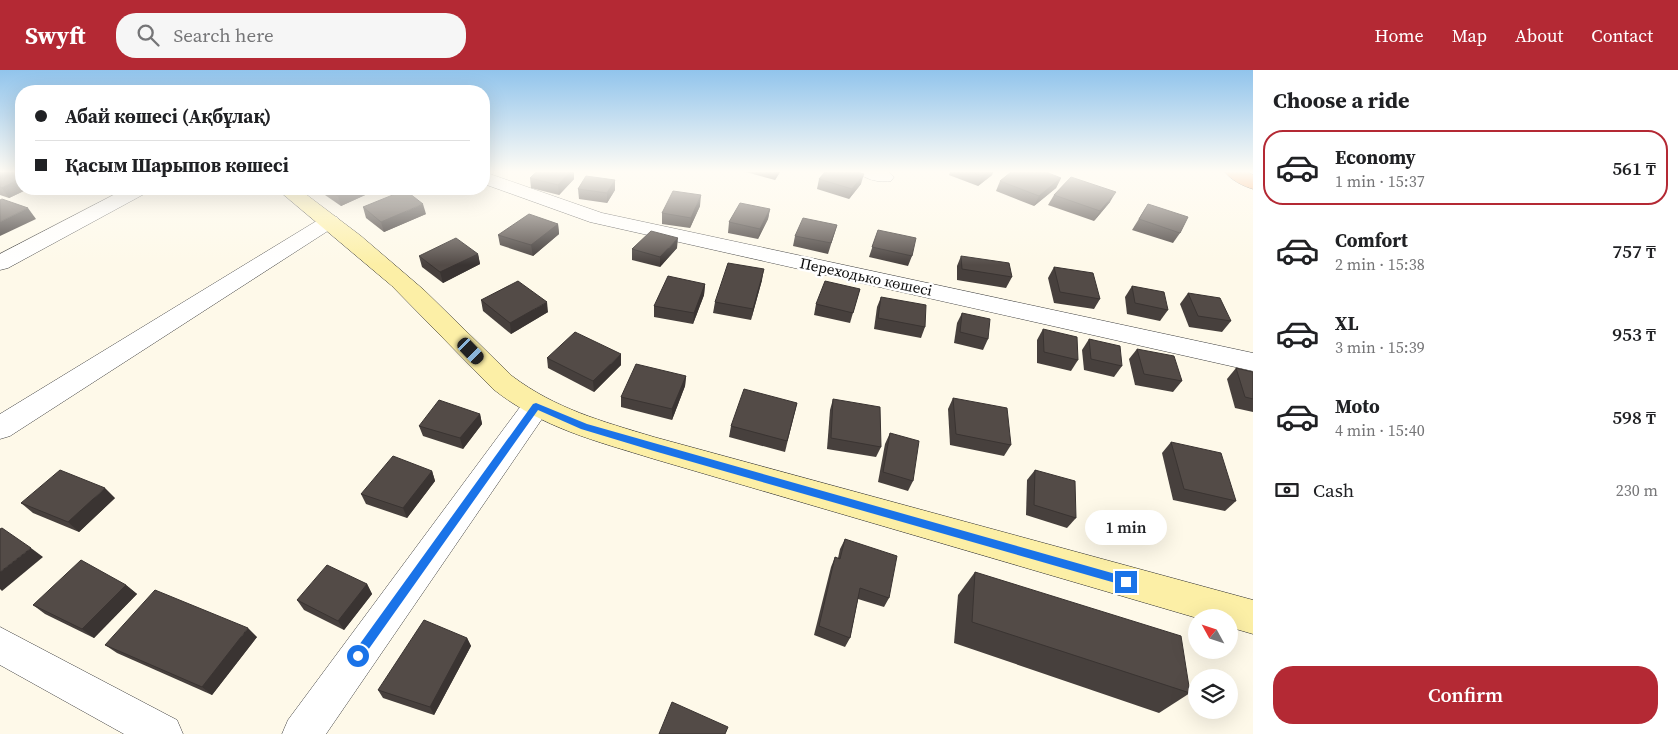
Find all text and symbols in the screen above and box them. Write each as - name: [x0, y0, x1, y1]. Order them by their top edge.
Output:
- search box: [116, 13, 466, 58]
- text: Swyft: [25, 19, 86, 52]
- icon: search: [134, 21, 162, 49]
- text: Search here: [174, 22, 274, 48]
- text: Home: [1375, 23, 1424, 48]
- text: Map: [1452, 23, 1487, 48]
- text: About: [1515, 23, 1563, 48]
- text: Contact: [1591, 23, 1653, 48]
- text: Choose a ride: [1273, 85, 1410, 115]
- text: Абай көшесі (Ақбұлақ): [65, 103, 271, 129]
- text: Economy: [1335, 144, 1416, 170]
- icon: car: [1275, 145, 1320, 190]
- text: Қасым Шарыпов көшесі: [65, 152, 289, 178]
- text: 561 ₸: [1612, 155, 1656, 181]
- text: 1 min · 15:37: [1335, 170, 1425, 192]
- text: Comfort: [1335, 227, 1408, 253]
- icon: car: [1275, 228, 1320, 273]
- text: 757 ₸: [1612, 238, 1656, 264]
- street label: Переходько көшесі: [798, 252, 934, 301]
- text: 2 min · 15:38: [1335, 253, 1425, 275]
- text: XL: [1335, 310, 1358, 336]
- icon: car: [1275, 311, 1320, 356]
- text: 953 ₸: [1612, 321, 1656, 347]
- car: [455, 335, 486, 367]
- text: 3 min · 15:39: [1335, 336, 1425, 358]
- text: Moto: [1335, 393, 1380, 419]
- icon: car: [1275, 394, 1320, 439]
- text: 598 ₸: [1612, 404, 1656, 430]
- text: 4 min · 15:40: [1335, 419, 1425, 441]
- icon: cash: [1273, 476, 1301, 504]
- text: Cash: [1313, 477, 1354, 503]
- text: 230 m: [1616, 479, 1658, 501]
- callout: 1 min: [1085, 510, 1167, 544]
- text: 1 min: [1105, 516, 1147, 538]
- route end: [1115, 571, 1137, 593]
- north arrow: [1188, 609, 1238, 659]
- map controls: [1188, 609, 1238, 719]
- route start: [347, 645, 369, 667]
- button: Confirm: [1273, 666, 1658, 724]
- button: layers: [1188, 669, 1238, 719]

